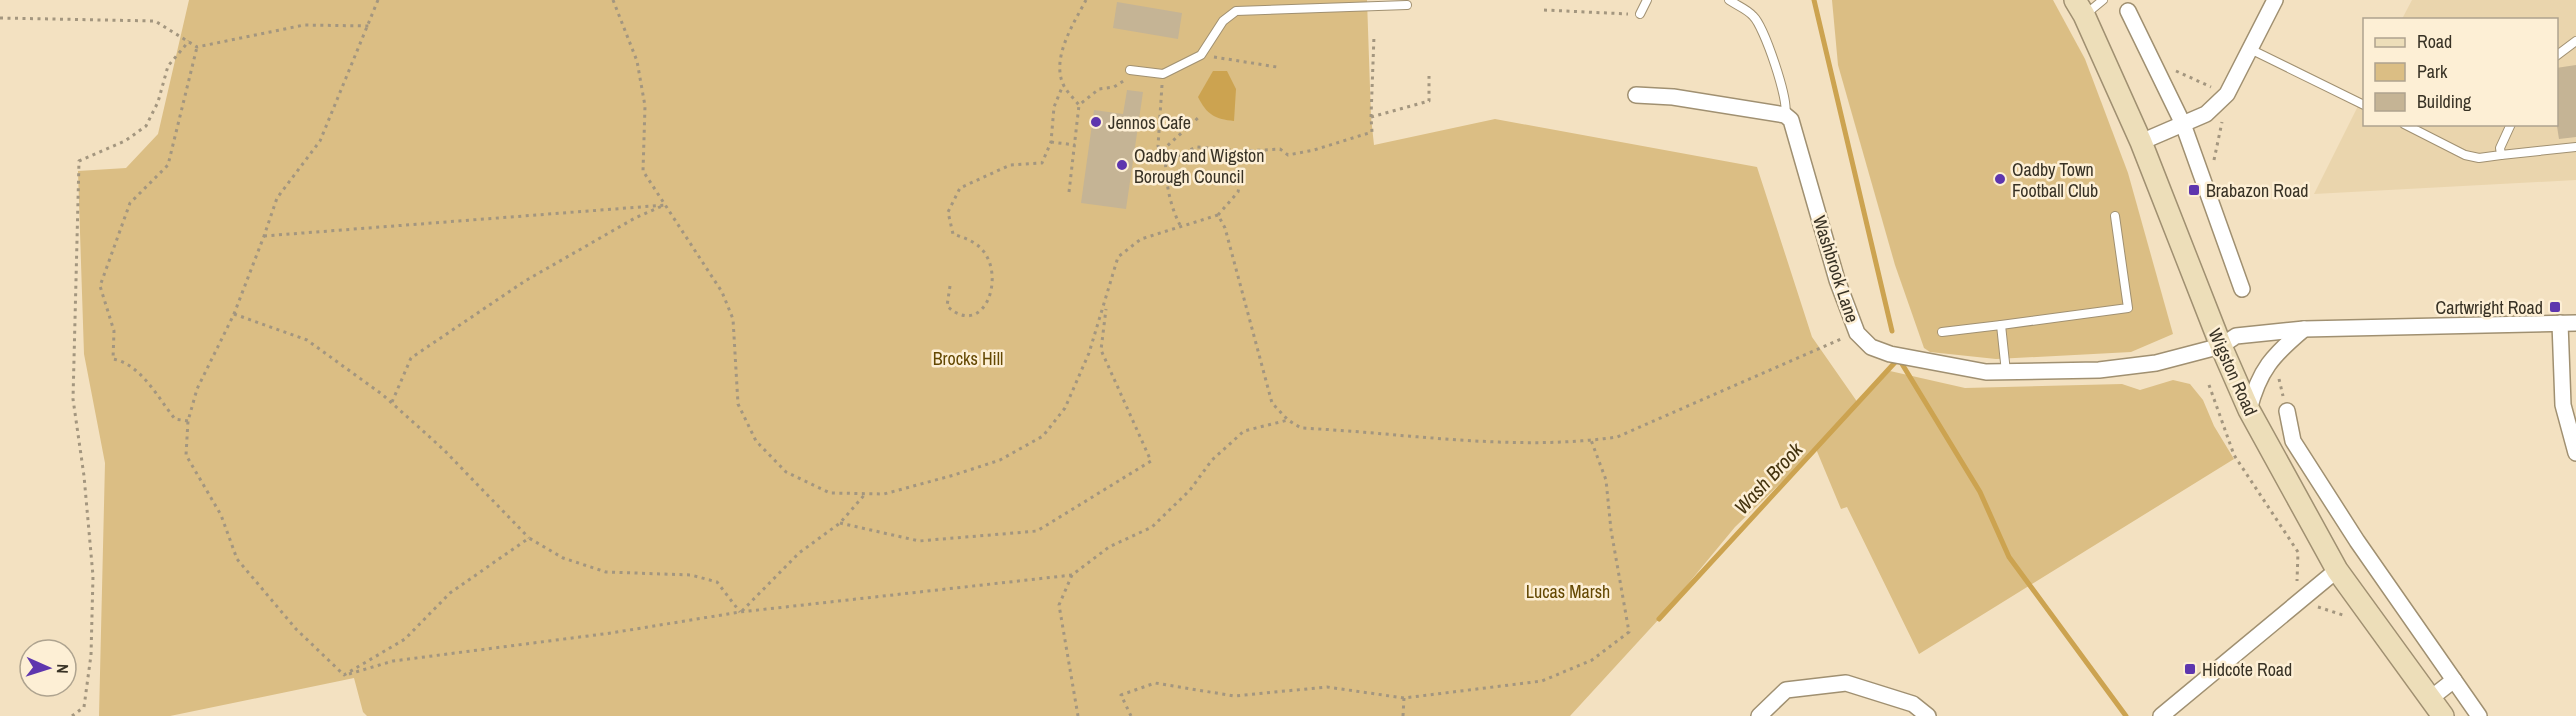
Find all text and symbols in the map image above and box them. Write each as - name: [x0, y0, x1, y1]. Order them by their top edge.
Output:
- legend: [2363, 18, 2558, 126]
- text: Road: [2417, 29, 2452, 54]
- text: Park: [2417, 59, 2448, 84]
- text: Building: [2417, 89, 2472, 114]
- place label: Jennos Cafe: [1108, 110, 1191, 135]
- marker: Jennos Cafe: [1089, 115, 1103, 129]
- place label: Oadby and Wigston Borough Council: [1134, 143, 1264, 189]
- place label: Oadby Town Football Club: [2012, 157, 2098, 203]
- marker: Oadby and Wigston Borough Council: [1115, 158, 1129, 172]
- marker: Oadby Town Football Club: [1993, 172, 2007, 186]
- place label: Brabazon Road: [2206, 178, 2309, 203]
- marker: Brabazon Road: [2187, 183, 2201, 197]
- street label: Washbrook Lane: [1807, 212, 1865, 326]
- place label: Cartwright Road: [2436, 295, 2543, 320]
- marker: Cartwright Road: [2548, 300, 2562, 314]
- street label: Wigston Road: [2203, 324, 2263, 420]
- park label: Brocks Hill: [933, 346, 1003, 371]
- water label: Wash Brook: [1728, 436, 1809, 520]
- park label: Lucas Marsh: [1526, 579, 1610, 604]
- north arrow: [18, 638, 78, 698]
- place label: Hidcote Road: [2202, 657, 2292, 682]
- marker: Hidcote Road: [2183, 662, 2197, 676]
- text: N: [52, 663, 74, 674]

